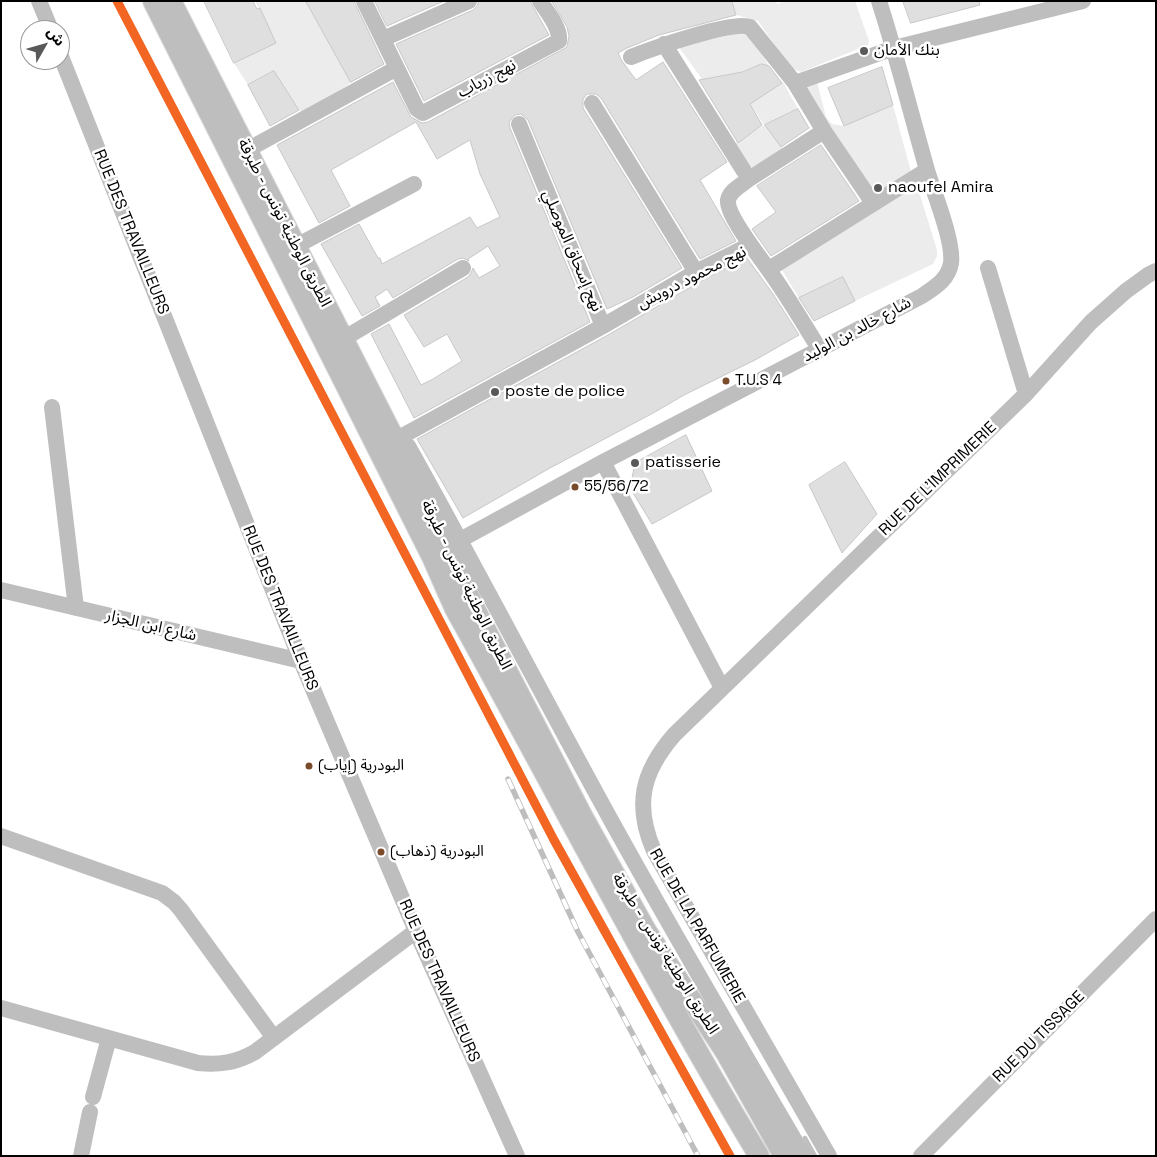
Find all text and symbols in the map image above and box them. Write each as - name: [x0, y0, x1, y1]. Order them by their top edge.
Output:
- north arrow: [20, 20, 70, 70]
- text: ش: [43, 23, 69, 49]
- place label: بنك الأمان: [874, 41, 940, 61]
- marker: بنك الأمان: [858, 45, 870, 57]
- street label: نهج زرياب: [454, 56, 520, 102]
- street label: الطريق الوطنية تونس - طبرقة: [233, 136, 335, 310]
- street label: RUE DES TRAVAILLEURS: [89, 147, 173, 317]
- place label: naoufel Amira: [888, 178, 993, 198]
- marker: naoufel Amira: [872, 182, 884, 194]
- street label: نهج إسحاق الموصلي: [538, 187, 606, 315]
- street label: نهج محمود درويش: [634, 242, 750, 314]
- street label: شارع خالد بن الوليد: [799, 293, 915, 367]
- place label: T.U.S 4: [735, 372, 782, 390]
- marker: T.U.S 4: [721, 376, 731, 386]
- place label: poste de police: [505, 382, 625, 402]
- marker: poste de police: [489, 386, 501, 398]
- street label: RUE DE L'IMPRIMERIE: [875, 418, 1001, 540]
- place label: patisserie: [645, 453, 721, 473]
- marker: patisserie: [629, 457, 641, 469]
- place label: 55/56/72: [584, 478, 649, 496]
- marker: 55/56/72: [570, 482, 580, 492]
- street label: الطريق الوطنية تونس - طبرقة: [417, 497, 515, 673]
- street label: RUE DES TRAVAILLEURS: [238, 523, 322, 693]
- street label: شارع ابن الجزار: [104, 606, 198, 646]
- place label: البودرية (إياب): [318, 757, 404, 775]
- marker: البودرية (إياب): [304, 761, 314, 771]
- place label: البودرية (ذهاب): [390, 843, 484, 861]
- street label: RUE DE LA PARFUMERIE: [645, 846, 749, 1006]
- marker: البودرية (ذهاب): [376, 847, 386, 857]
- street label: الطريق الوطنية تونس - طبرقة: [608, 870, 722, 1038]
- street label: RUE DES TRAVAILLEURS: [394, 897, 484, 1065]
- street label: RUE DU TISSAGE: [989, 987, 1089, 1087]

